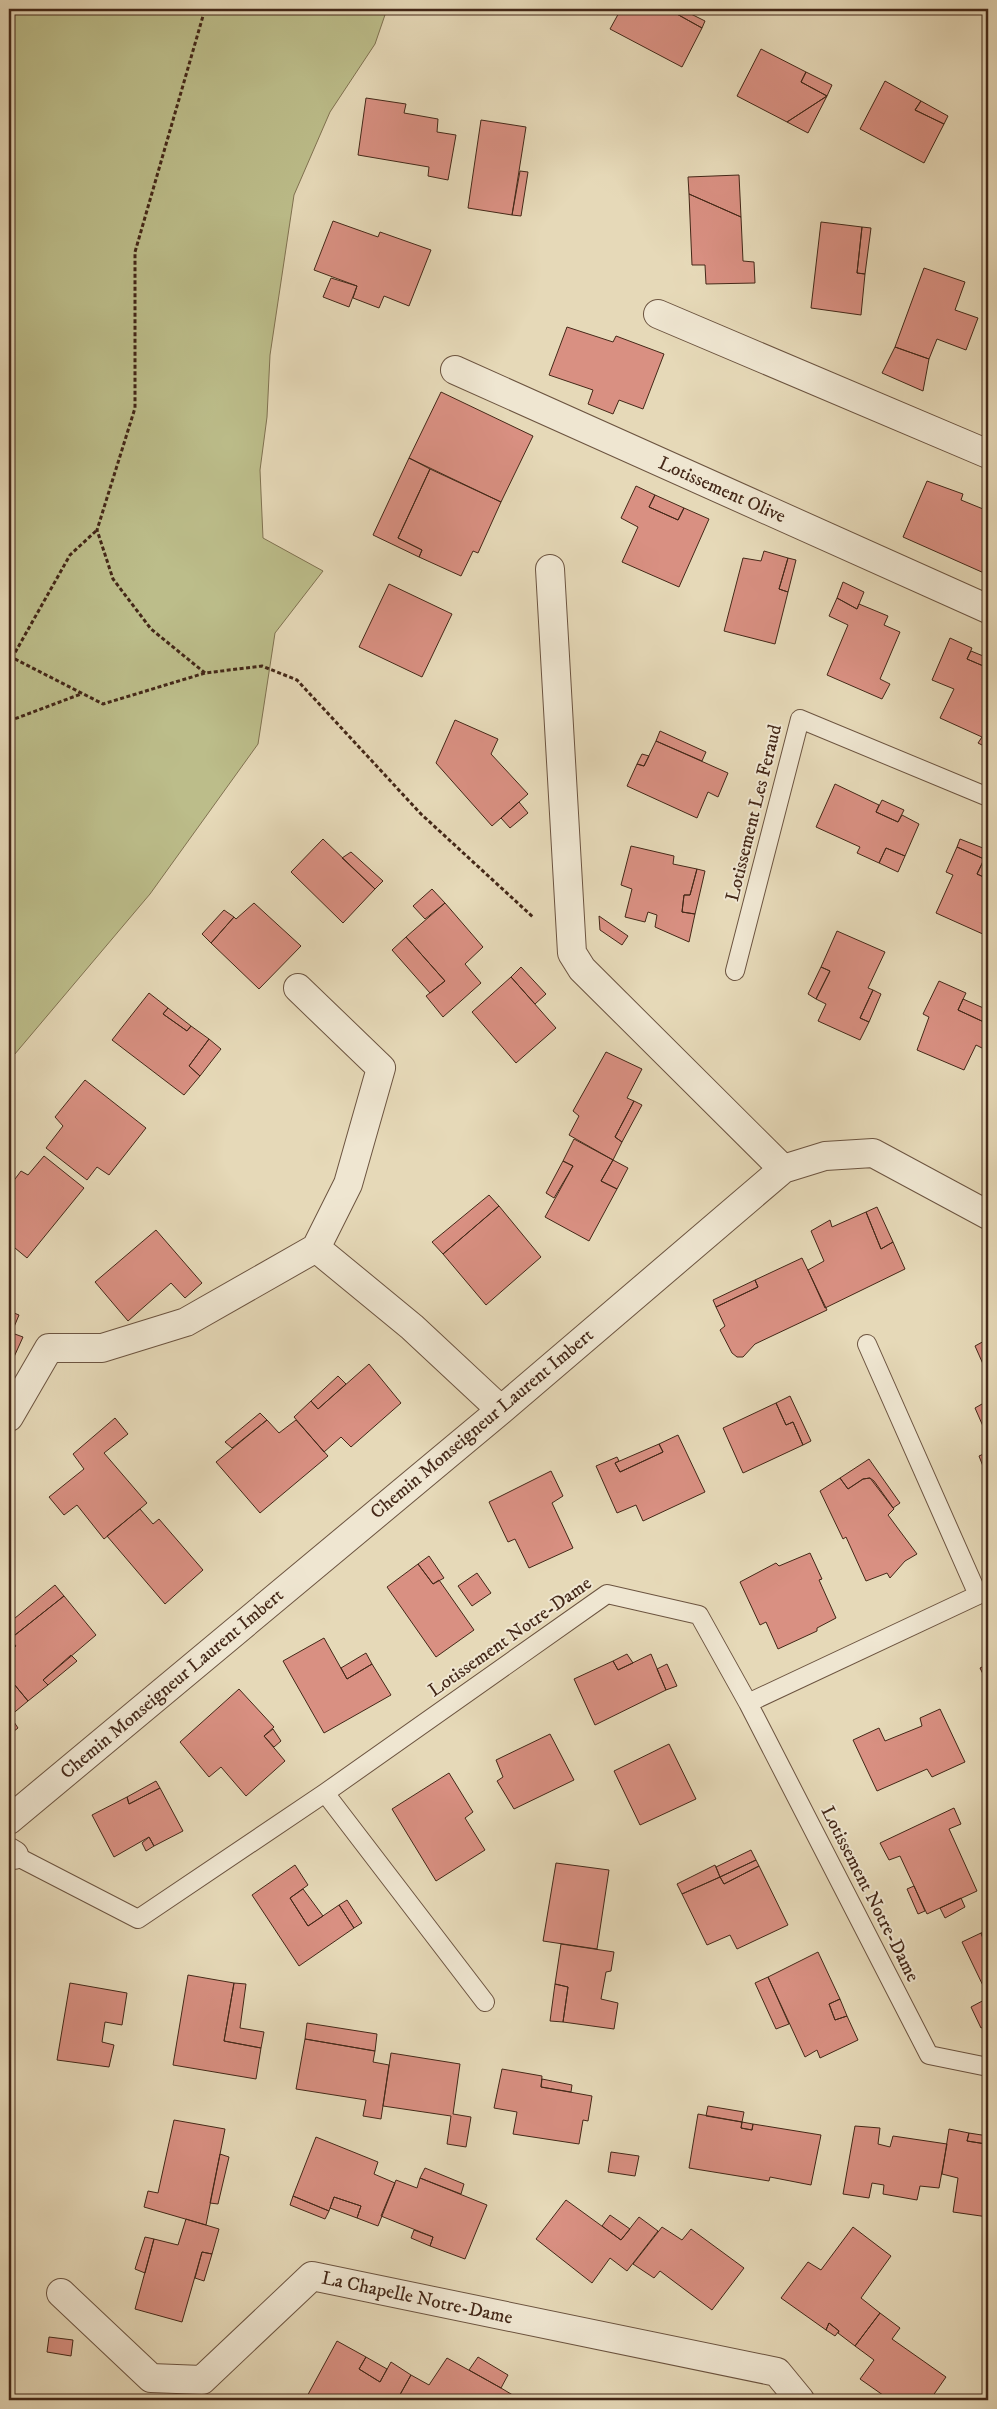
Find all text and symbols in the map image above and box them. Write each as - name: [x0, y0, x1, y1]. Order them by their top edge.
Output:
- street label: Lotissement Olive: [655, 452, 789, 528]
- street label: Lotissement Les Feraud: [721, 722, 787, 904]
- street label: Chemin Monseigneur Laurent Imbert: [366, 1324, 598, 1524]
- street label: Lotissement Notre-Dame: [424, 1572, 596, 1702]
- street label: Chemin Monseigneur Laurent Imbert: [56, 1584, 288, 1784]
- street label: Lotissement Notre-Dame: [816, 1802, 924, 1986]
- street label: La Chapelle Notre-Dame: [319, 2267, 515, 2330]

